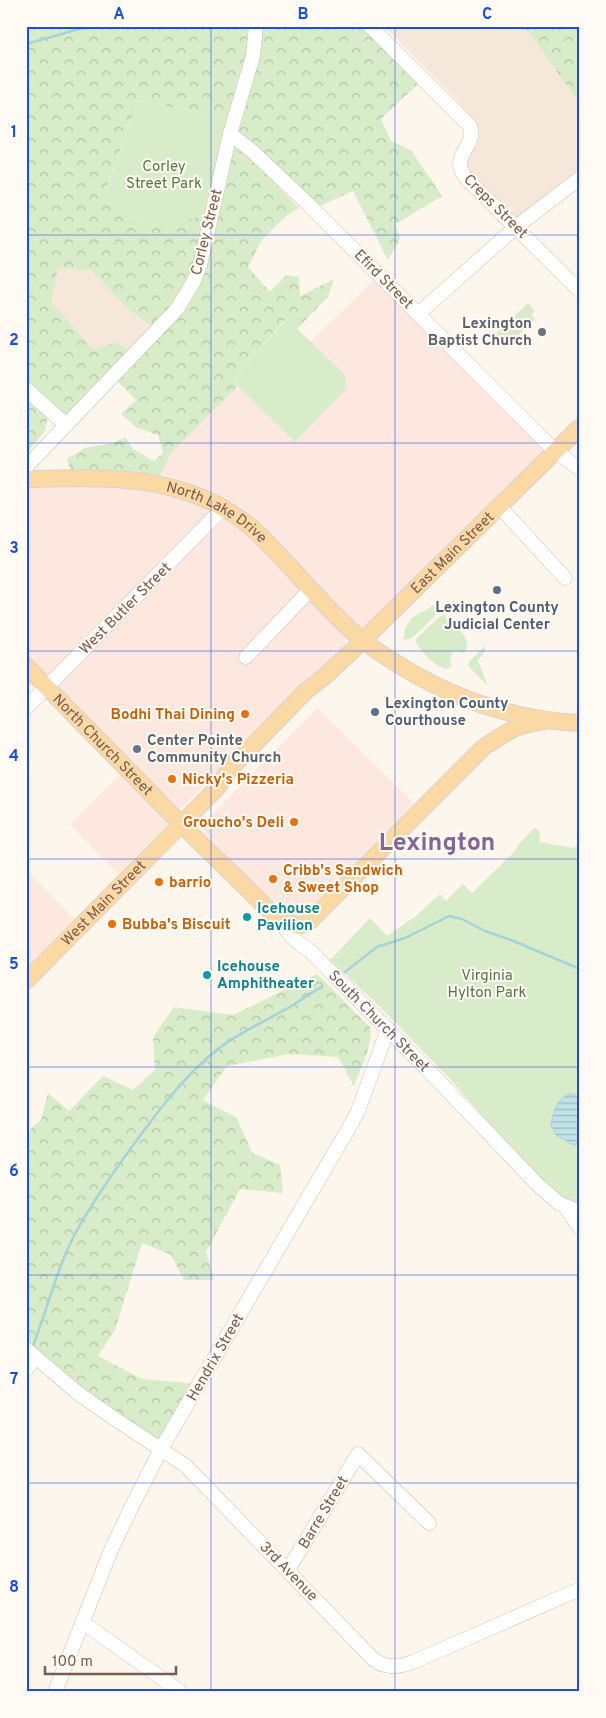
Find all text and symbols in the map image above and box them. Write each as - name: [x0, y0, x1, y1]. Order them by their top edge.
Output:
- text: A: [113, 5, 125, 25]
- text: B: [297, 5, 309, 25]
- text: C: [482, 5, 492, 25]
- text: 1: [11, 123, 17, 143]
- park label: Corley Street Park: [126, 158, 202, 194]
- street label: Creps Street: [459, 171, 531, 243]
- street label: Corley Street: [188, 187, 227, 277]
- street label: Efird Street: [349, 246, 417, 314]
- place label: Lexington Baptist Church: [428, 315, 532, 351]
- marker: Lexington Baptist Church: [536, 326, 548, 338]
- text: 2: [9, 331, 19, 351]
- street label: North Lake Drive: [164, 478, 270, 548]
- street label: East Main Street: [408, 508, 499, 599]
- text: 3: [9, 539, 19, 559]
- street label: West Butler Street: [76, 559, 176, 659]
- marker: Lexington County Judicial Center: [491, 584, 503, 596]
- place label: Lexington County Judicial Center: [435, 599, 559, 635]
- street label: North Church Street: [48, 691, 156, 801]
- place label: Lexington County Courthouse: [385, 695, 509, 731]
- place label: Bodhi Thai Dining: [110, 706, 235, 725]
- marker: Lexington County Courthouse: [369, 706, 381, 718]
- marker: Bodhi Thai Dining: [239, 708, 251, 720]
- place label: Center Pointe Community Church: [147, 732, 281, 768]
- marker: Center Pointe Community Church: [131, 743, 143, 755]
- text: 4: [9, 747, 19, 767]
- place label: Nicky's Pizzeria: [182, 771, 294, 790]
- marker: Nicky's Pizzeria: [166, 773, 178, 785]
- place label: Groucho's Deli: [183, 814, 284, 833]
- marker: Groucho's Deli: [288, 816, 300, 828]
- district label: Lexington: [379, 828, 495, 860]
- street label: West Main Street: [58, 857, 151, 951]
- place label: Cribb's Sandwich & Sweet Shop: [283, 862, 403, 898]
- marker: Cribb's Sandwich & Sweet Shop: [267, 873, 279, 885]
- place label: barrio: [169, 874, 211, 893]
- marker: barrio: [153, 876, 165, 888]
- place label: Icehouse Pavilion: [257, 900, 320, 936]
- marker: Icehouse Pavilion: [241, 911, 253, 923]
- place label: Bubba's Biscuit: [122, 916, 231, 935]
- marker: Bubba's Biscuit: [106, 918, 118, 930]
- text: 5: [9, 955, 19, 975]
- place label: Icehouse Amphitheater: [217, 958, 315, 994]
- street label: South Church Street: [324, 967, 433, 1077]
- park label: Virginia Hylton Park: [447, 967, 527, 1003]
- marker: Icehouse Amphitheater: [201, 969, 213, 981]
- text: 6: [9, 1162, 19, 1182]
- street label: Hendrix Street: [184, 1311, 249, 1405]
- text: 7: [10, 1370, 18, 1390]
- street label: Barre Street: [295, 1473, 354, 1553]
- street label: 3rd Avenue: [255, 1538, 321, 1606]
- text: 8: [9, 1578, 19, 1598]
- scale bar: [45, 1643, 176, 1675]
- text: 100 m: [52, 1653, 93, 1672]

